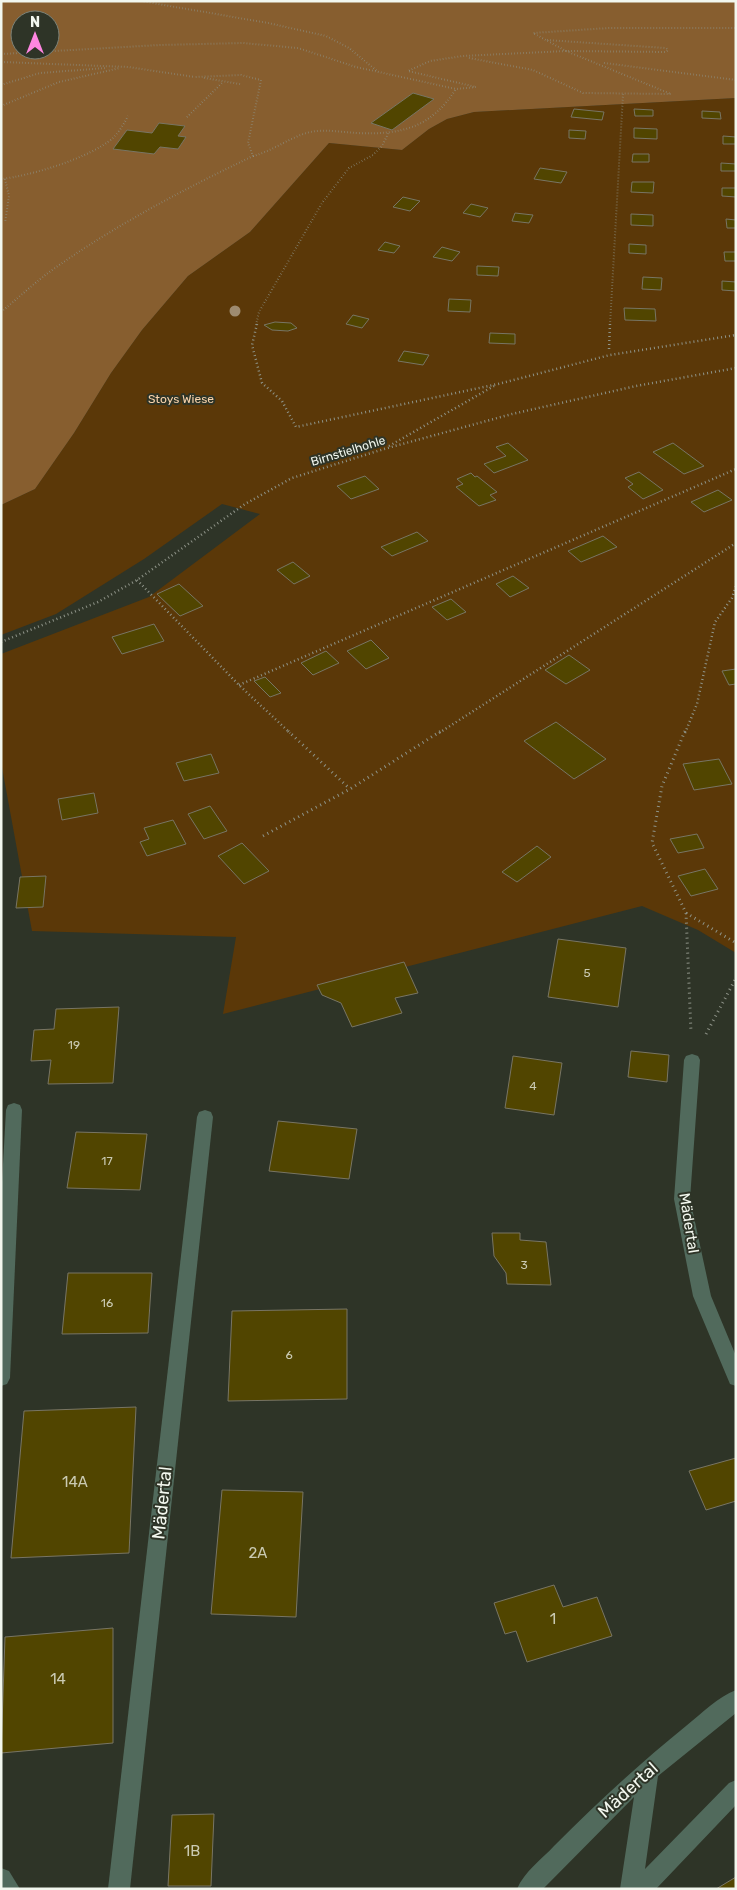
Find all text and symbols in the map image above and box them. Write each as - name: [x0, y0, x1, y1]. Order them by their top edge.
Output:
- north arrow: [10, 10, 60, 60]
- text: N: [30, 14, 40, 31]
- park label: Stoys Wiese: [148, 392, 214, 406]
- street label: Birnstielhohle: [309, 433, 387, 469]
- house number: 5: [583, 966, 591, 980]
- house number: 19: [68, 1038, 80, 1052]
- house number: 4: [529, 1079, 537, 1093]
- house number: 17: [101, 1154, 113, 1168]
- street label: Mädertal: [675, 1191, 703, 1255]
- house number: 3: [520, 1258, 528, 1272]
- house number: 16: [101, 1296, 113, 1310]
- house number: 6: [285, 1348, 293, 1362]
- street label: Mädertal: [147, 1465, 177, 1541]
- house number: 14A: [62, 1473, 88, 1491]
- house number: 2A: [249, 1544, 267, 1562]
- house number: 1: [550, 1610, 556, 1628]
- house number: 14: [50, 1670, 66, 1688]
- street label: Mädertal: [593, 1757, 663, 1823]
- house number: 1B: [184, 1842, 200, 1860]

